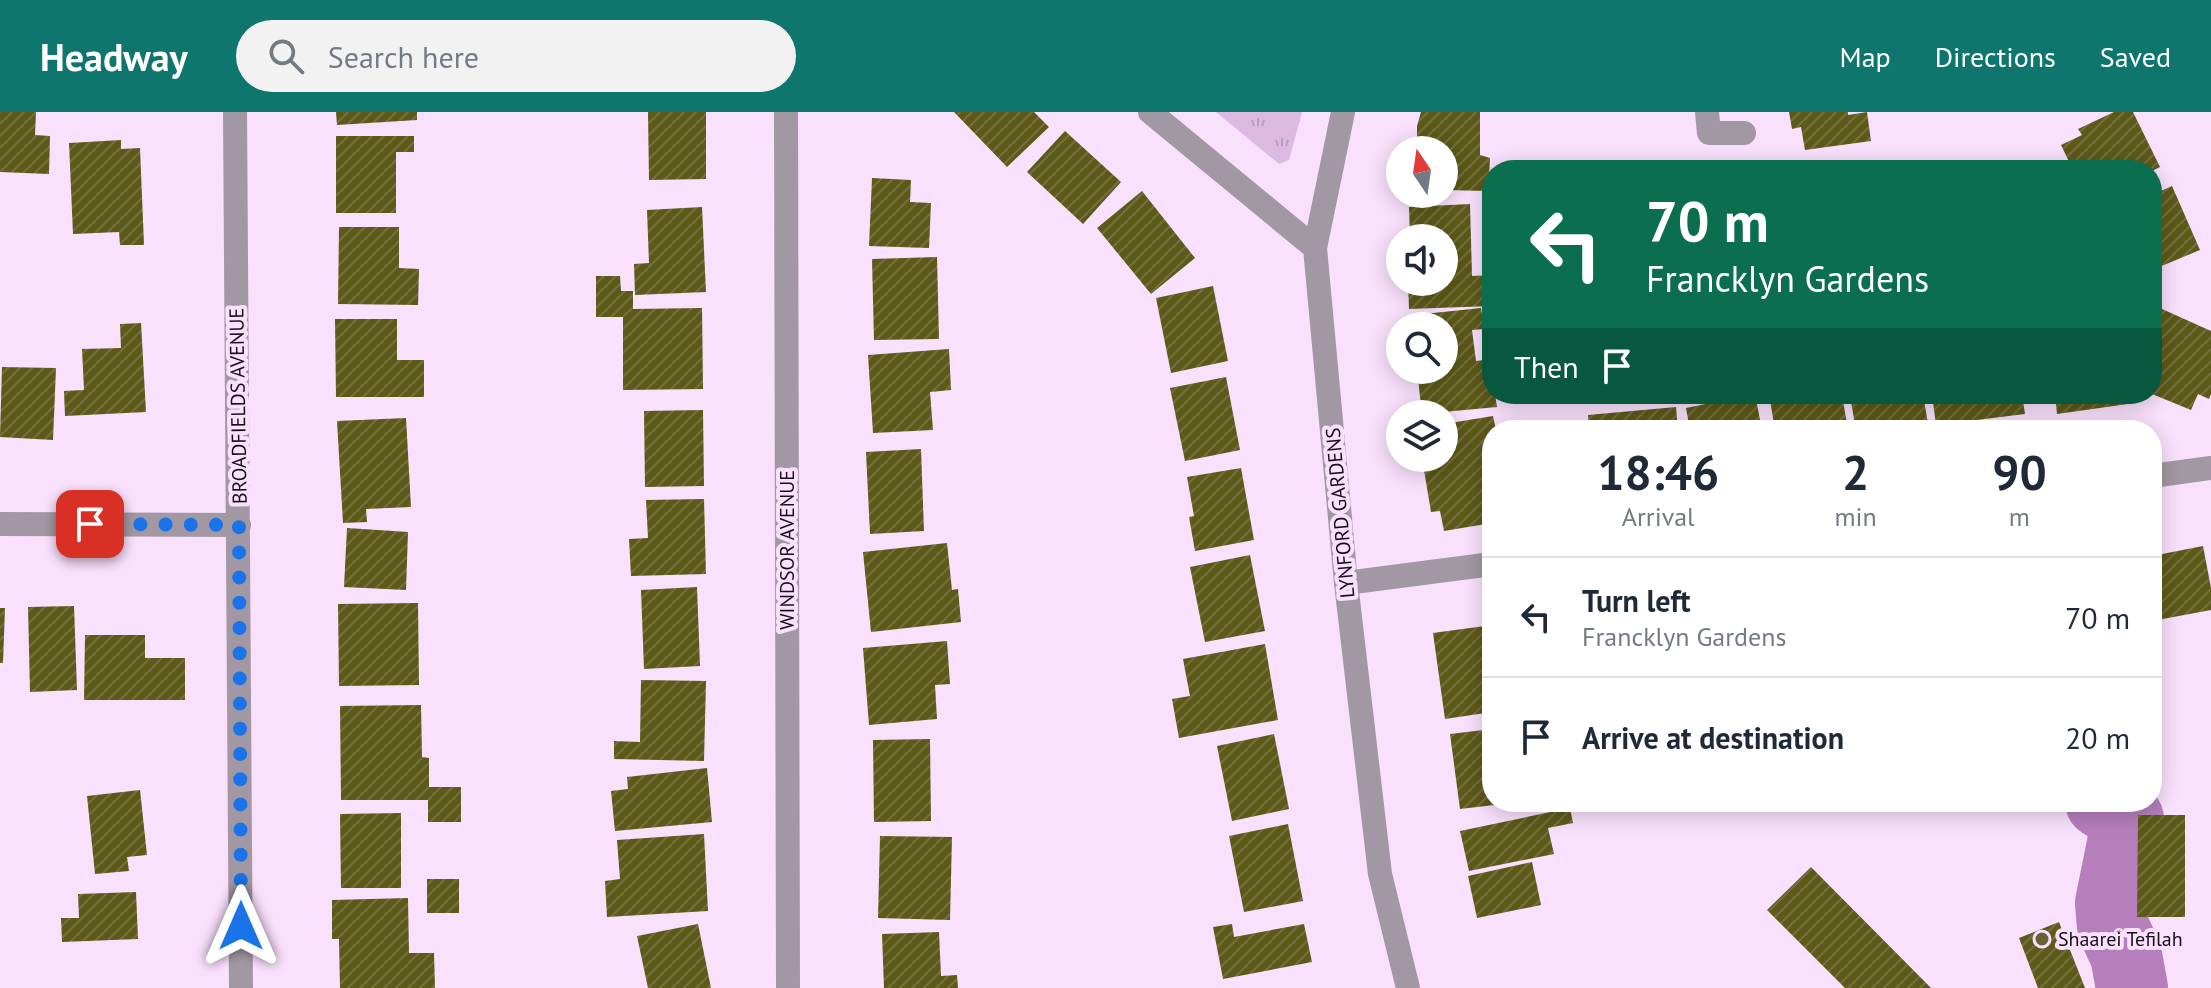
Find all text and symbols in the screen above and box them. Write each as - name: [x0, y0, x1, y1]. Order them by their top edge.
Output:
- search box: [236, 20, 796, 92]
- text: Headway: [40, 32, 188, 81]
- icon: search: [264, 34, 308, 78]
- text: Search here: [328, 37, 479, 76]
- text: Map: [1840, 38, 1891, 75]
- text: Directions: [1935, 38, 2056, 75]
- text: Saved: [2100, 38, 2171, 75]
- north arrow: [1386, 136, 1458, 208]
- map controls: [1386, 136, 1458, 472]
- text: 70 m: [1646, 185, 1769, 257]
- icon: left: [1514, 192, 1618, 296]
- button: sound: [1386, 224, 1458, 296]
- text: Francklyn Gardens: [1646, 255, 1929, 302]
- street label: BROADFIELDS AVENUE: [223, 308, 253, 504]
- button: search: [1386, 312, 1458, 384]
- icon: arrive: [1595, 344, 1639, 388]
- text: Then: [1514, 347, 1579, 386]
- button: layers: [1386, 400, 1458, 472]
- street label: LYNFORD GARDENS: [1320, 427, 1360, 599]
- text: 18:46: [1597, 441, 1719, 503]
- text: 2: [1842, 441, 1869, 503]
- text: 90: [1992, 441, 2047, 503]
- street label: WINDSOR AVENUE: [774, 470, 800, 630]
- pin: [56, 490, 124, 558]
- text: Arrival: [1622, 500, 1695, 533]
- text: min: [1835, 500, 1877, 533]
- text: m: [2009, 500, 2030, 533]
- icon: arrive: [68, 502, 112, 546]
- text: Turn left: [1582, 581, 1690, 620]
- icon: left: [1514, 595, 1558, 639]
- text: 70 m: [2065, 598, 2130, 637]
- text: Francklyn Gardens: [1582, 620, 1786, 653]
- icon: arrive: [1514, 715, 1558, 759]
- text: Arrive at destination: [1582, 718, 1844, 757]
- text: 20 m: [2065, 718, 2130, 757]
- position arrow: [199, 884, 283, 968]
- place label: Shaarei Tefilah: [2058, 926, 2183, 952]
- marker: Shaarei Tefilah: [2033, 930, 2051, 948]

